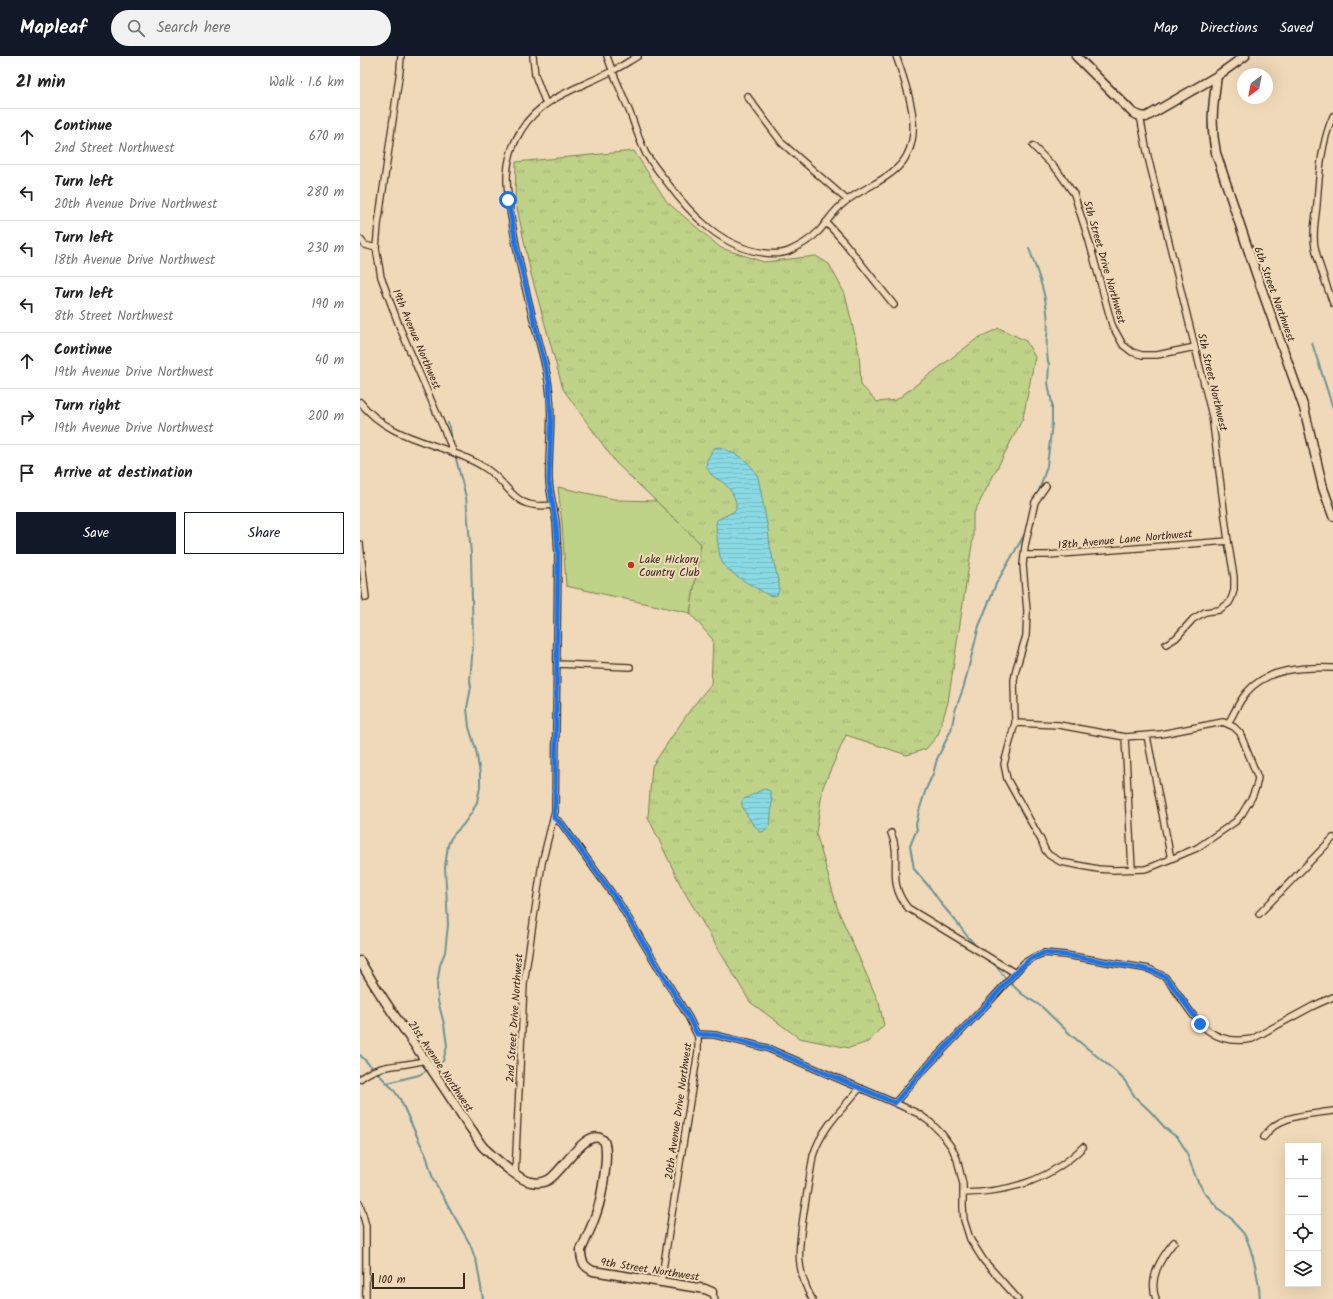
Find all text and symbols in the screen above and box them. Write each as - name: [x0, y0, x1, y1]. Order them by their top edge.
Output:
- search box: [111, 10, 391, 46]
- text: Mapleaf: [20, 13, 87, 43]
- text: Search here: [157, 16, 231, 40]
- icon: search: [125, 17, 147, 39]
- text: Map: [1153, 17, 1178, 39]
- text: Directions: [1200, 17, 1258, 39]
- text: Saved: [1280, 17, 1313, 39]
- north arrow: [1237, 68, 1273, 104]
- text: 21 min: [16, 69, 65, 96]
- text: Walk · 1.6 km: [269, 72, 344, 93]
- text: Continue: [54, 114, 112, 138]
- icon: ahead: [16, 126, 38, 148]
- text: 670 m: [309, 126, 344, 147]
- text: 2nd Street Northwest: [54, 138, 175, 159]
- text: Turn left: [54, 170, 114, 194]
- icon: left: [16, 182, 38, 204]
- text: 280 m: [307, 182, 344, 203]
- route start: [499, 191, 517, 209]
- text: 20th Avenue Drive Northwest: [54, 194, 217, 215]
- street label: 5th Street Drive Northwest: [1078, 198, 1130, 327]
- text: Turn left: [54, 226, 114, 250]
- icon: left: [16, 238, 38, 260]
- text: 230 m: [307, 238, 344, 259]
- street label: 6th Street Northwest: [1248, 244, 1300, 345]
- text: 18th Avenue Drive Northwest: [54, 250, 215, 271]
- text: Turn left: [54, 282, 114, 306]
- street label: 19th Avenue Northwest: [387, 286, 446, 393]
- icon: left: [16, 294, 38, 316]
- text: 190 m: [312, 294, 344, 315]
- text: 8th Street Northwest: [54, 306, 173, 327]
- street label: 5th Street Northwest: [1192, 331, 1232, 434]
- text: Continue: [54, 338, 112, 362]
- icon: ahead: [16, 350, 38, 372]
- text: 40 m: [315, 350, 344, 371]
- text: 19th Avenue Drive Northwest: [54, 362, 214, 383]
- text: Turn right: [54, 394, 121, 418]
- icon: right: [16, 406, 38, 428]
- text: 200 m: [308, 406, 344, 427]
- text: 19th Avenue Drive Northwest: [54, 418, 214, 439]
- text: Arrive at destination: [54, 461, 193, 485]
- icon: arrive: [16, 462, 38, 484]
- button: Save: [16, 512, 176, 554]
- button: Share: [184, 512, 344, 554]
- street label: 18th Avenue Lane Northwest: [1057, 525, 1194, 555]
- place label: Lake Hickory Country Club: [639, 551, 700, 582]
- marker: Lake Hickory Country Club: [626, 560, 636, 570]
- street label: 2nd Street Drive Northwest: [502, 952, 529, 1083]
- route end: [1191, 1015, 1209, 1033]
- street label: 21st Avenue Northwest: [403, 1017, 478, 1117]
- street label: 20th Avenue Drive Northwest: [660, 1041, 698, 1181]
- map controls: [1285, 1143, 1321, 1287]
- button: +: [1285, 1143, 1321, 1179]
- button: −: [1285, 1179, 1321, 1215]
- button: locate: [1285, 1215, 1321, 1251]
- button: layers: [1285, 1251, 1321, 1287]
- street label: 9th Street Northwest: [599, 1253, 701, 1287]
- scale bar: [372, 1271, 465, 1290]
- text: 100 m: [378, 1271, 406, 1289]

